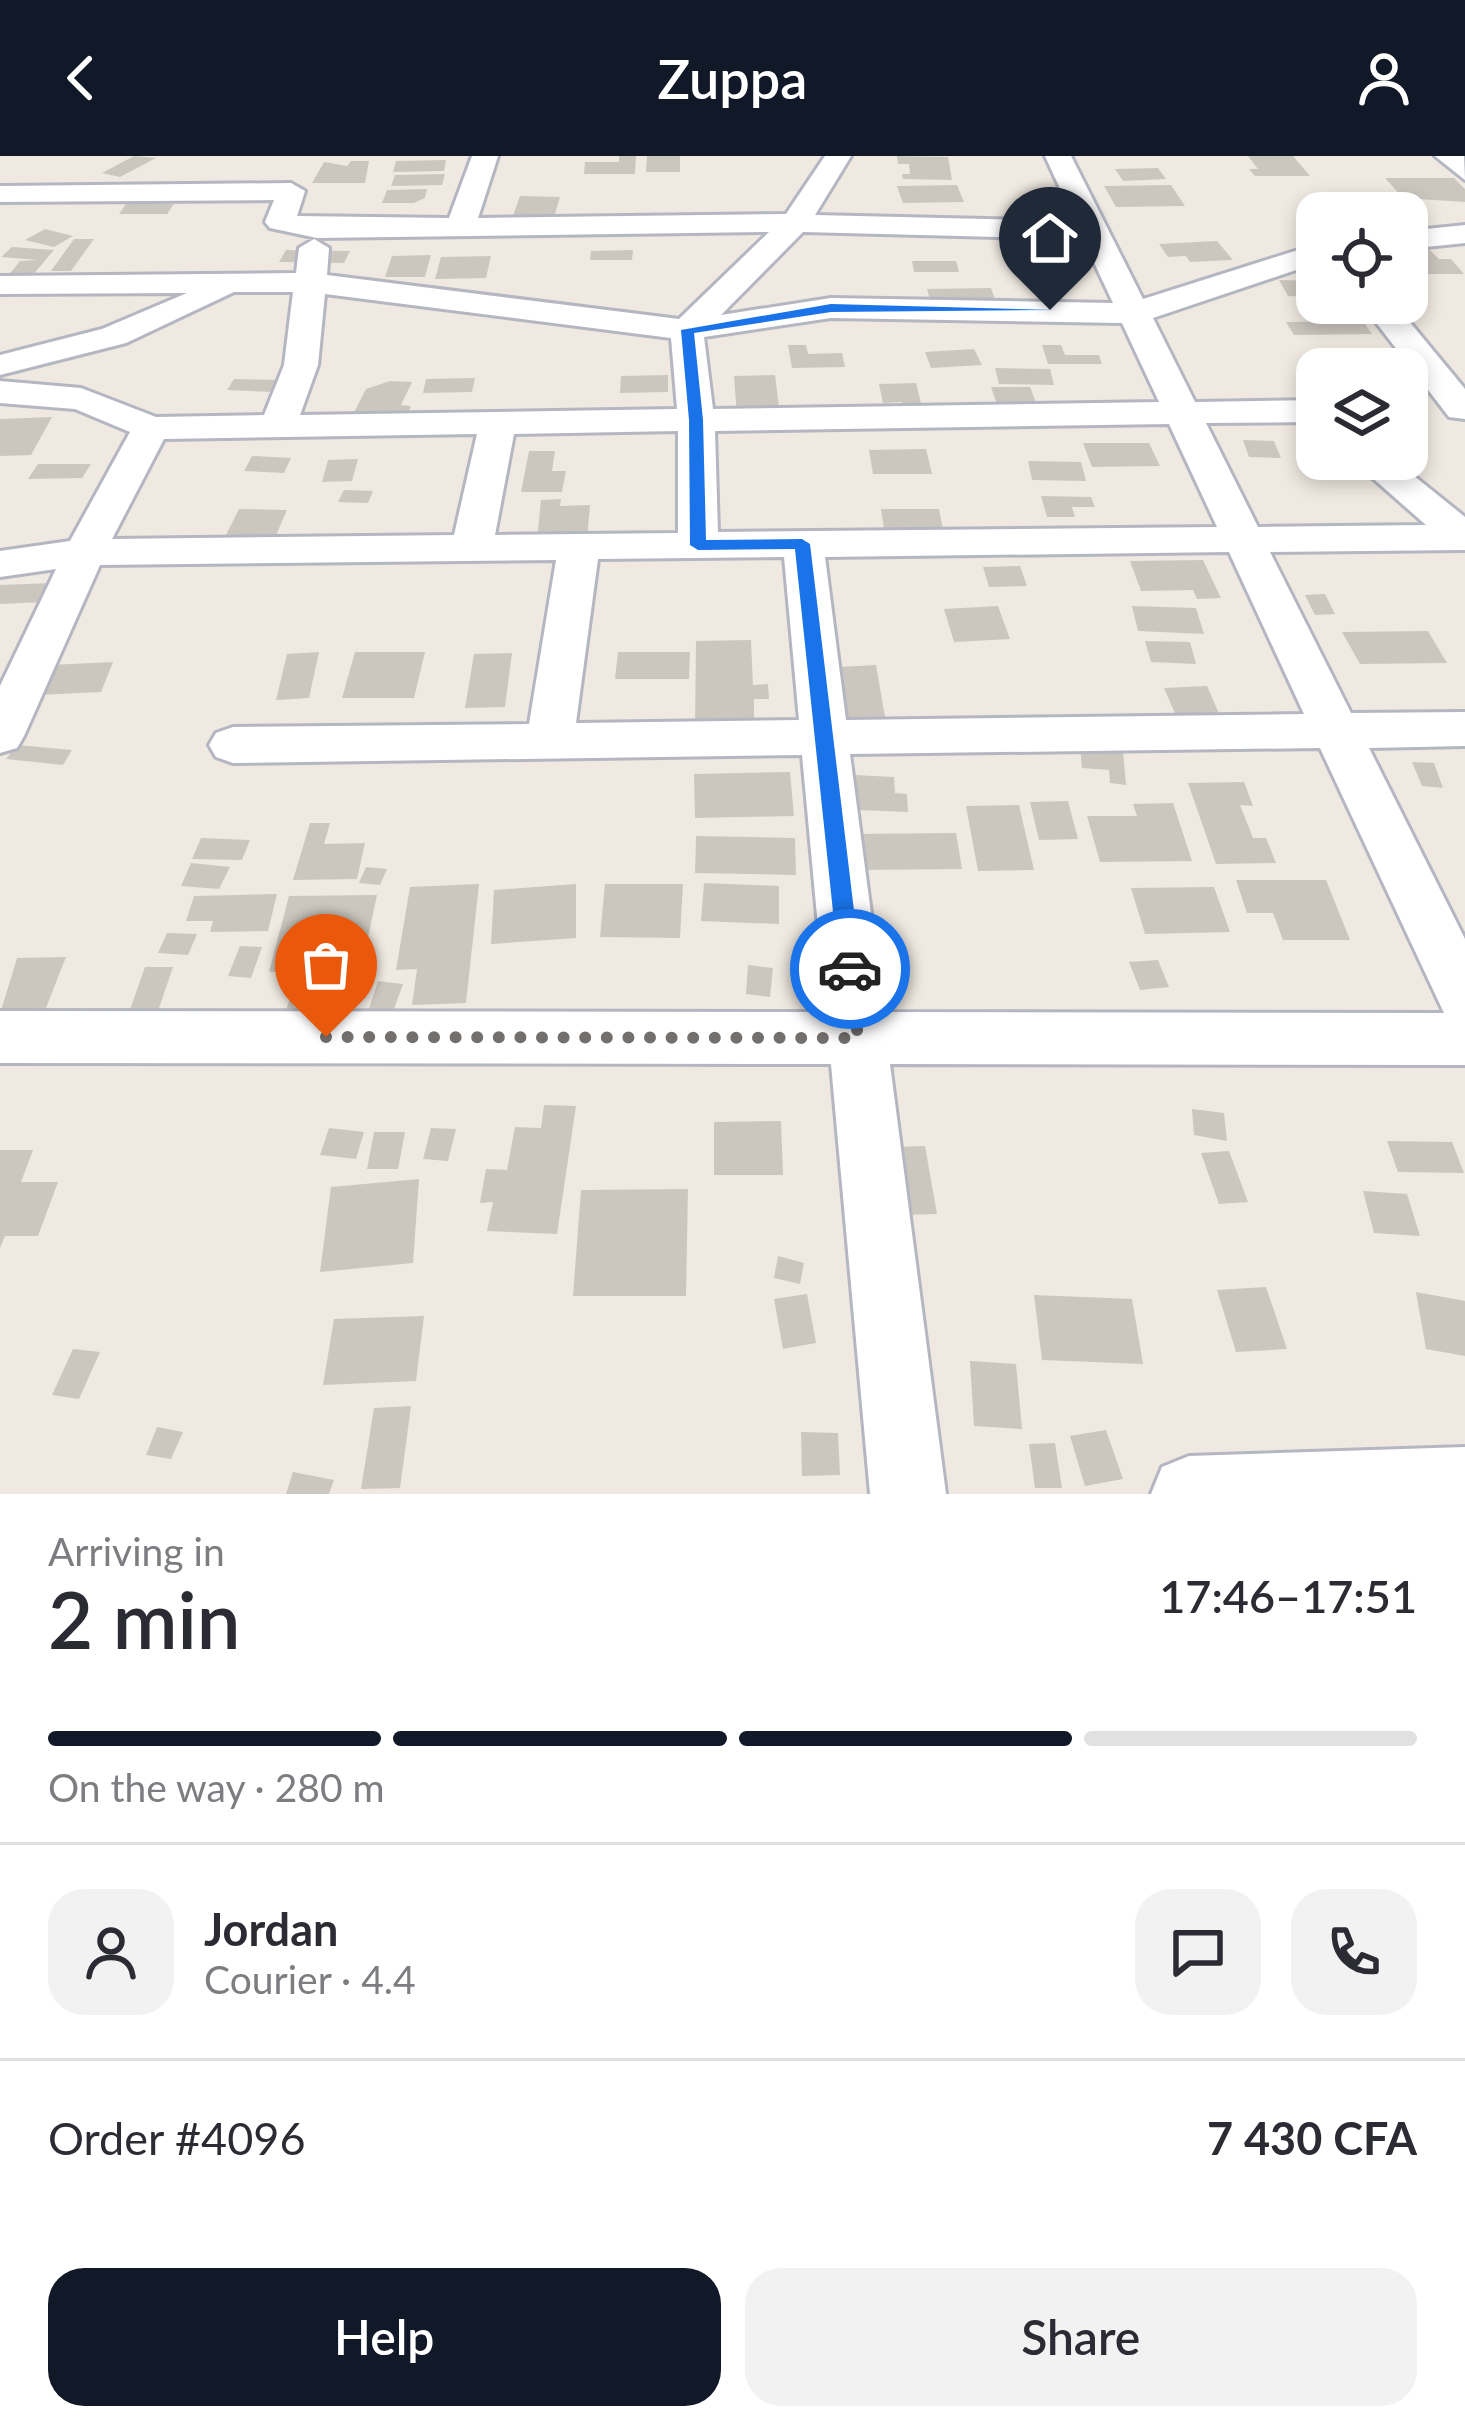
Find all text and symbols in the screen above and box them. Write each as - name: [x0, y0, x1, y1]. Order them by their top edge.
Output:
- icon: back: [48, 45, 114, 111]
- icon: person: [1351, 45, 1417, 111]
- text: Zuppa: [658, 46, 807, 111]
- pin: [999, 187, 1101, 310]
- map controls: [1296, 192, 1428, 480]
- button: locate: [1296, 192, 1428, 324]
- icon: home: [1017, 205, 1083, 271]
- button: layers: [1296, 348, 1428, 480]
- courier: [790, 909, 910, 1029]
- pin: [275, 914, 377, 1037]
- icon: bag: [293, 932, 359, 998]
- icon: car: [817, 936, 883, 1002]
- text: Arriving in: [48, 1528, 225, 1574]
- text: 17:46–17:51: [1159, 1569, 1417, 1623]
- text: 2 min: [48, 1572, 241, 1666]
- text: On the way · 280 m: [48, 1764, 385, 1810]
- button: person: [48, 1889, 174, 2015]
- button: chat: [1135, 1889, 1261, 2015]
- button: phone: [1291, 1889, 1417, 2015]
- text: Jordan: [204, 1902, 338, 1956]
- text: Courier · 4.4: [204, 1956, 416, 2002]
- text: Order #4096: [48, 2111, 306, 2165]
- text: 7 430 CFA: [1207, 2111, 1417, 2165]
- button: Help: [48, 2268, 721, 2406]
- button: Share: [745, 2268, 1417, 2406]

